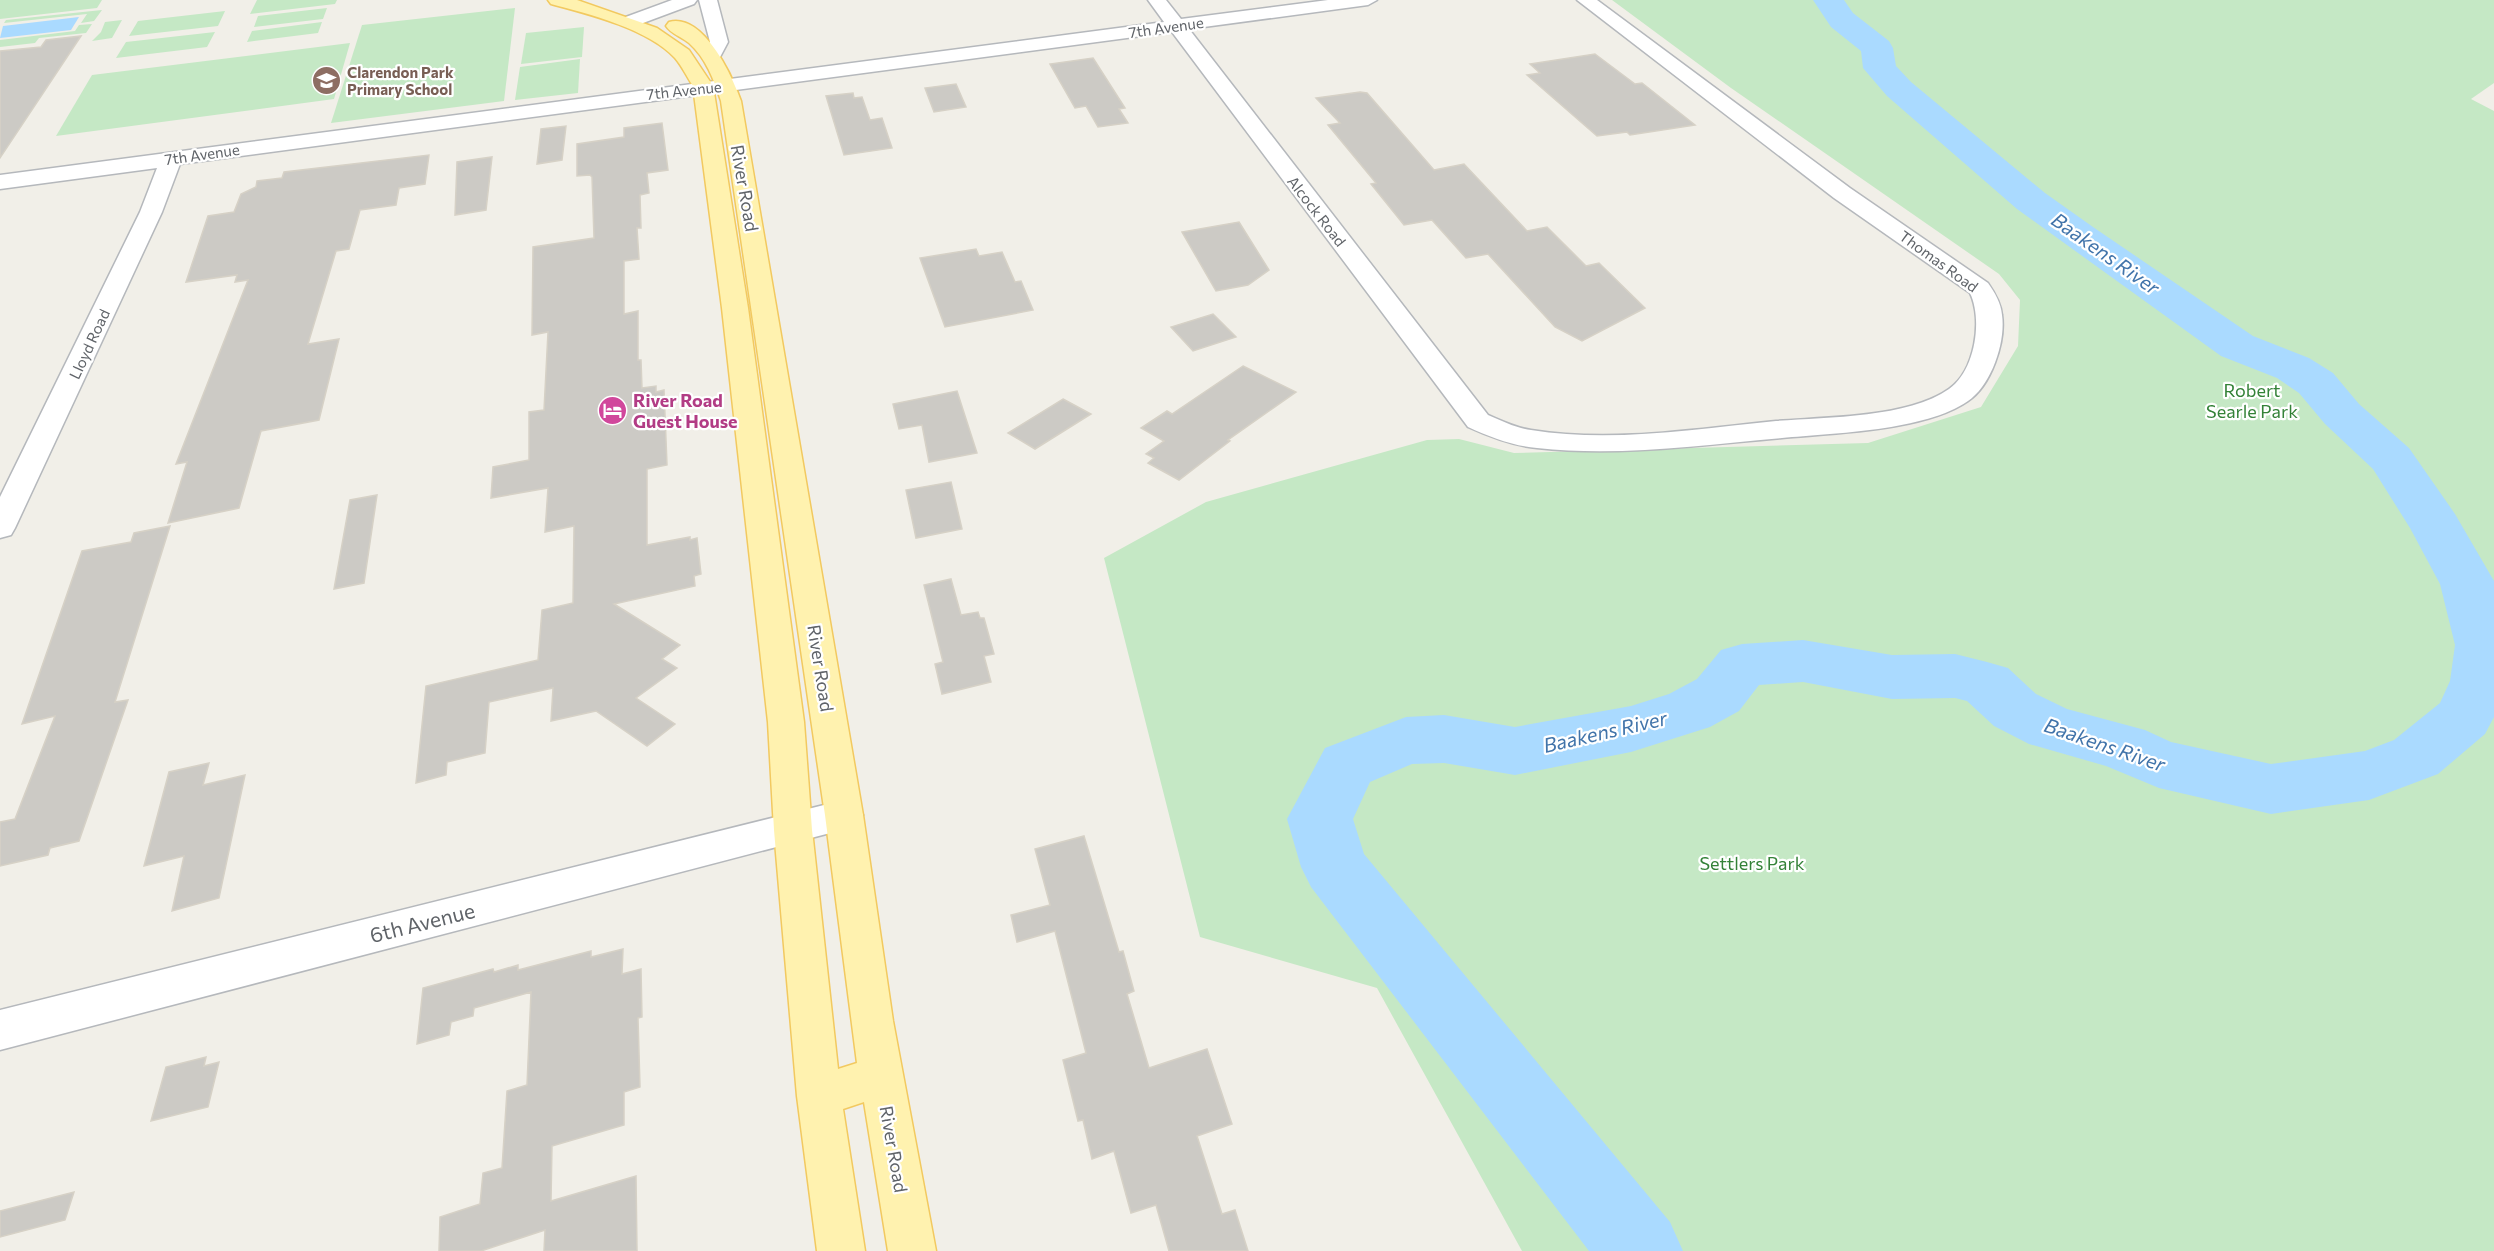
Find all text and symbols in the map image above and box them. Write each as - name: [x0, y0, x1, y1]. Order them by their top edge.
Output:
- street label: 7th Avenue: [1127, 13, 1205, 41]
- place label: Clarendon Park Primary School: [347, 63, 454, 98]
- school or university icon: Clarendon Park Primary School: [310, 65, 342, 97]
- street label: 7th Avenue: [645, 77, 723, 103]
- street label: 7th Avenue: [163, 140, 241, 168]
- street label: River Road: [727, 143, 763, 233]
- street label: Alcock Road: [1284, 172, 1350, 250]
- water label: Baakens River: [2047, 207, 2165, 300]
- street label: Thomas Road: [1896, 226, 1982, 296]
- street label: Lloyd Road: [65, 306, 113, 382]
- park label: Robert Searle Park: [2206, 379, 2298, 422]
- place label: River Road Guest House: [633, 389, 738, 432]
- hotel icon: River Road Guest House: [596, 394, 628, 426]
- street label: River Road: [803, 623, 839, 713]
- water label: Baakens River: [1541, 705, 1670, 757]
- water label: Baakens River: [2041, 712, 2170, 776]
- park label: Settlers Park: [1700, 852, 1805, 874]
- street label: 6th Avenue: [367, 897, 477, 947]
- street label: River Road: [876, 1104, 912, 1194]

